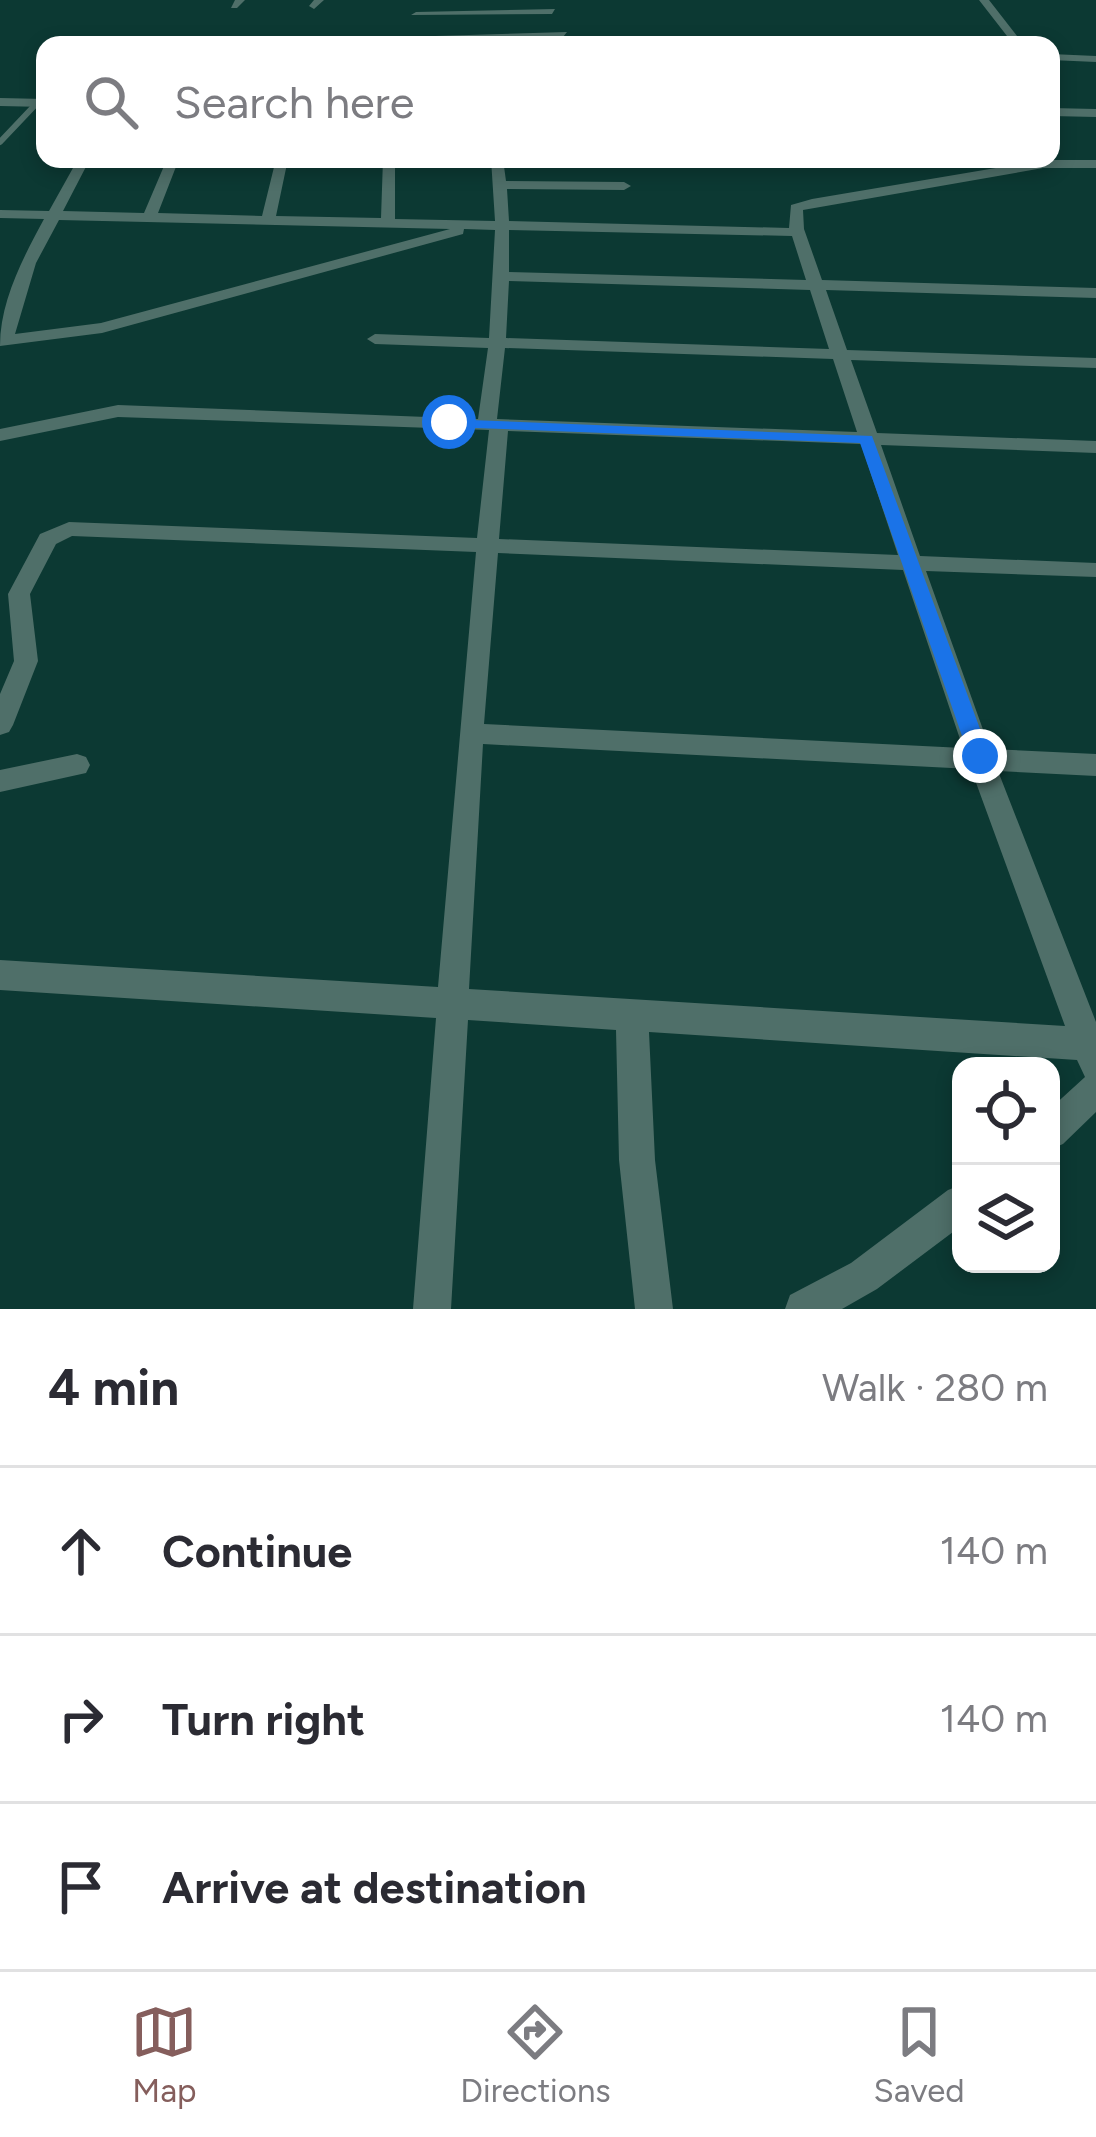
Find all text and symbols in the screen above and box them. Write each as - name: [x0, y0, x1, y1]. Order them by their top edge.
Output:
- search box: [36, 36, 1060, 168]
- icon: search: [78, 69, 144, 135]
- text: Search here: [174, 75, 414, 129]
- route start: [422, 395, 476, 449]
- route end: [953, 729, 1007, 783]
- map controls: [952, 1057, 1060, 1273]
- button: locate: [952, 1057, 1060, 1165]
- button: layers: [952, 1165, 1060, 1273]
- text: 4 min: [48, 1357, 179, 1418]
- text: Walk · 280 m: [822, 1364, 1048, 1411]
- icon: ahead: [48, 1518, 114, 1584]
- text: Continue: [162, 1524, 352, 1578]
- text: 140 m: [940, 1527, 1048, 1574]
- icon: right: [48, 1686, 114, 1752]
- text: Turn right: [162, 1692, 365, 1746]
- text: 140 m: [940, 1695, 1048, 1742]
- icon: arrive: [48, 1854, 114, 1920]
- text: Arrive at destination: [162, 1860, 586, 1914]
- tab: Map: [131, 1999, 197, 2110]
- tab: Directions: [460, 1999, 611, 2110]
- tab: Saved: [874, 1999, 965, 2110]

